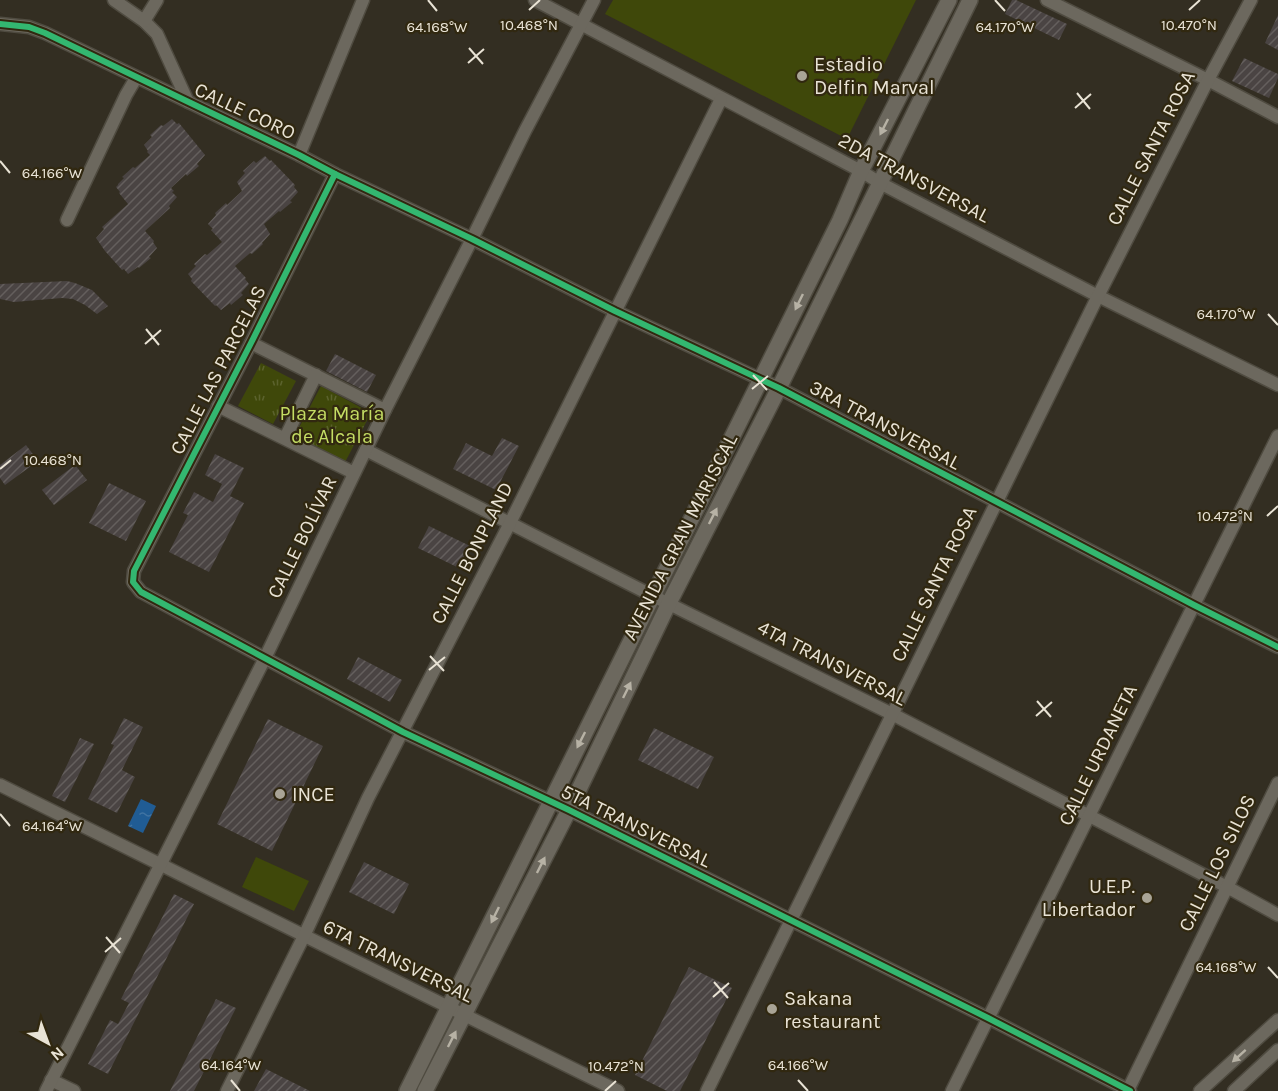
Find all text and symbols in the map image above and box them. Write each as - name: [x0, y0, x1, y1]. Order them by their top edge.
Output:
- text: 10.468°N: [500, 16, 558, 34]
- text: 10.470°N: [1161, 16, 1217, 34]
- text: 64.168°W: [407, 18, 468, 36]
- text: 64.170°W: [975, 18, 1035, 36]
- place label: Estadio Delfin Marval: [814, 53, 935, 99]
- street label: CALLE SANTA ROSA: [1102, 67, 1200, 229]
- marker: Estadio Delfin Marval: [795, 69, 809, 83]
- street label: CALLE CORO: [191, 78, 299, 144]
- one-way arrow: [879, 118, 889, 135]
- street label: 2DA TRANSVERSAL: [834, 128, 994, 228]
- text: 64.166°W: [22, 164, 83, 182]
- street label: CALLE LAS PARCELAS: [165, 282, 271, 458]
- one-way arrow: [794, 294, 803, 311]
- text: 64.170°W: [1196, 305, 1256, 323]
- street label: 3RA TRANSVERSAL: [806, 376, 965, 475]
- park label: Plaza María de Alcala: [279, 402, 385, 448]
- street label: AVENIDA GRAN MARISCAL: [618, 429, 742, 644]
- text: 10.468°N: [24, 451, 82, 469]
- street label: CALLE BOLÍVAR: [262, 472, 342, 602]
- street label: CALLE BONPLAND: [426, 478, 518, 628]
- street label: CALLE SANTA ROSA: [886, 503, 982, 665]
- one-way arrow: [709, 507, 718, 524]
- text: 10.472°N: [1197, 507, 1253, 525]
- street label: 4TA TRANSVERSAL: [754, 616, 911, 711]
- street label: CALLE URDANETA: [1054, 681, 1142, 829]
- one-way arrow: [622, 682, 631, 699]
- one-way arrow: [577, 732, 586, 749]
- street label: 5TA TRANSVERSAL: [557, 780, 715, 873]
- place label: INCE: [292, 783, 335, 806]
- marker: INCE: [273, 787, 287, 801]
- street label: CALLE LOS SILOS: [1174, 791, 1260, 935]
- text: 64.164°W: [22, 817, 83, 835]
- one-way arrow: [536, 857, 546, 874]
- place label: U.E.P. Libertador: [1042, 875, 1136, 921]
- marker: U.E.P. Libertador: [1140, 891, 1154, 905]
- one-way arrow: [490, 906, 499, 923]
- street label: 6TA TRANSVERSAL: [319, 915, 477, 1008]
- text: 64.168°W: [1196, 958, 1257, 976]
- place label: Sakana restaurant: [784, 987, 881, 1033]
- marker: Sakana restaurant: [765, 1002, 779, 1016]
- north arrow: [18, 1013, 78, 1073]
- one-way arrow: [447, 1030, 456, 1047]
- text: N: [47, 1043, 68, 1065]
- one-way arrow: [1232, 1048, 1246, 1062]
- text: 64.164°W: [201, 1056, 262, 1074]
- text: 64.166°W: [768, 1056, 829, 1074]
- text: 10.472°N: [588, 1057, 644, 1075]

